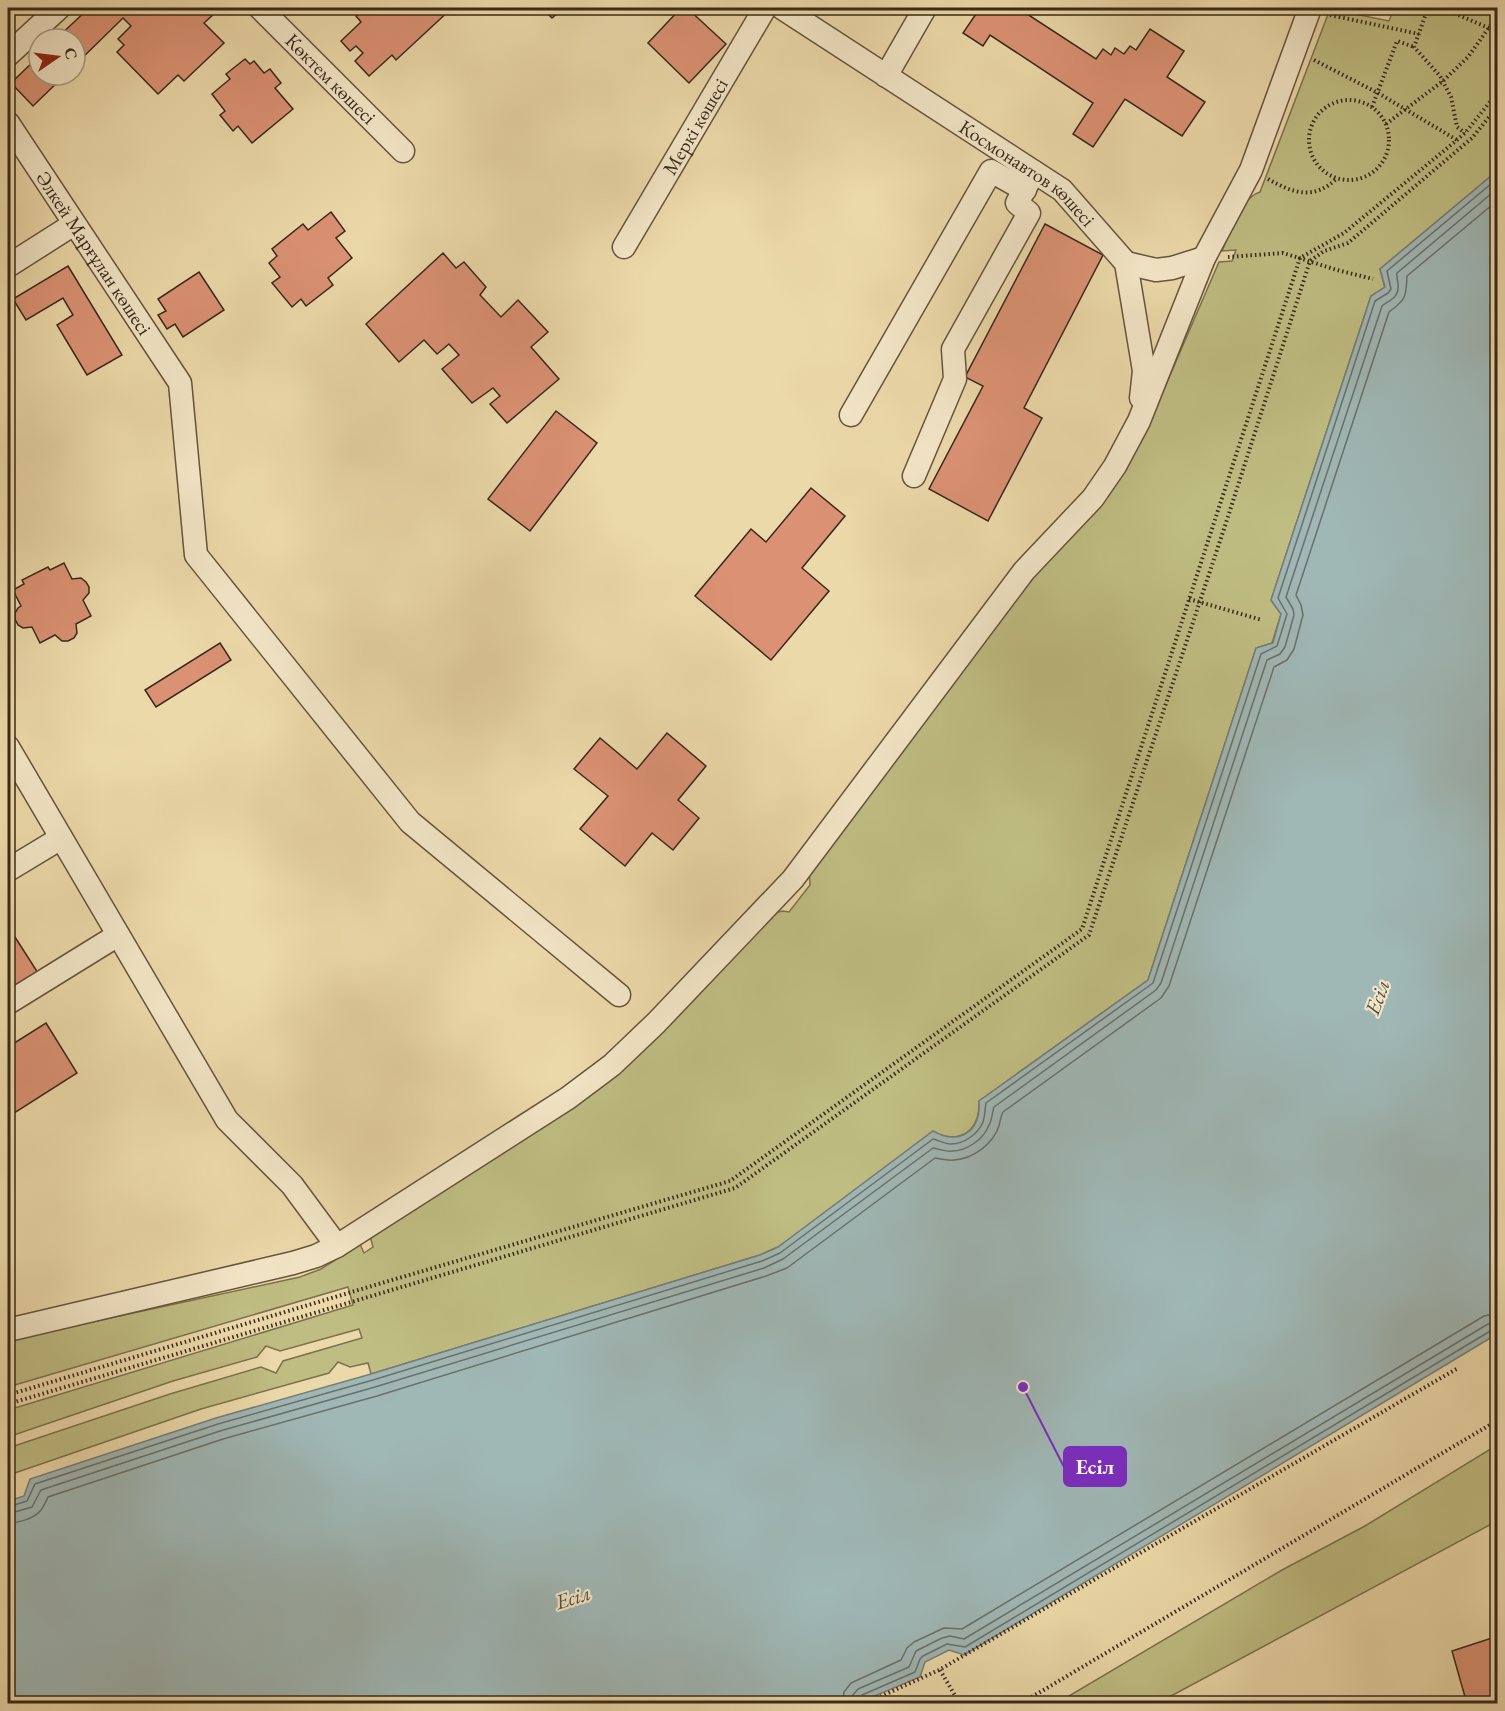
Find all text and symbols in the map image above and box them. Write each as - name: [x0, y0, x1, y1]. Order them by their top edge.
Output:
- north arrow: [27, 27, 87, 87]
- street label: Көктем көшесі: [280, 28, 382, 130]
- text: С: [60, 45, 83, 62]
- street label: Меркі көшесі: [657, 73, 734, 179]
- street label: Космонавтов көшесі: [954, 114, 1101, 232]
- street label: Әлкей Марғұлан көшесі: [31, 166, 158, 340]
- water label: Есіл: [1358, 976, 1396, 1019]
- callout: Есіл: [1064, 1447, 1126, 1486]
- text: Есіл: [1076, 1453, 1115, 1480]
- water label: Есіл: [551, 1579, 594, 1616]

